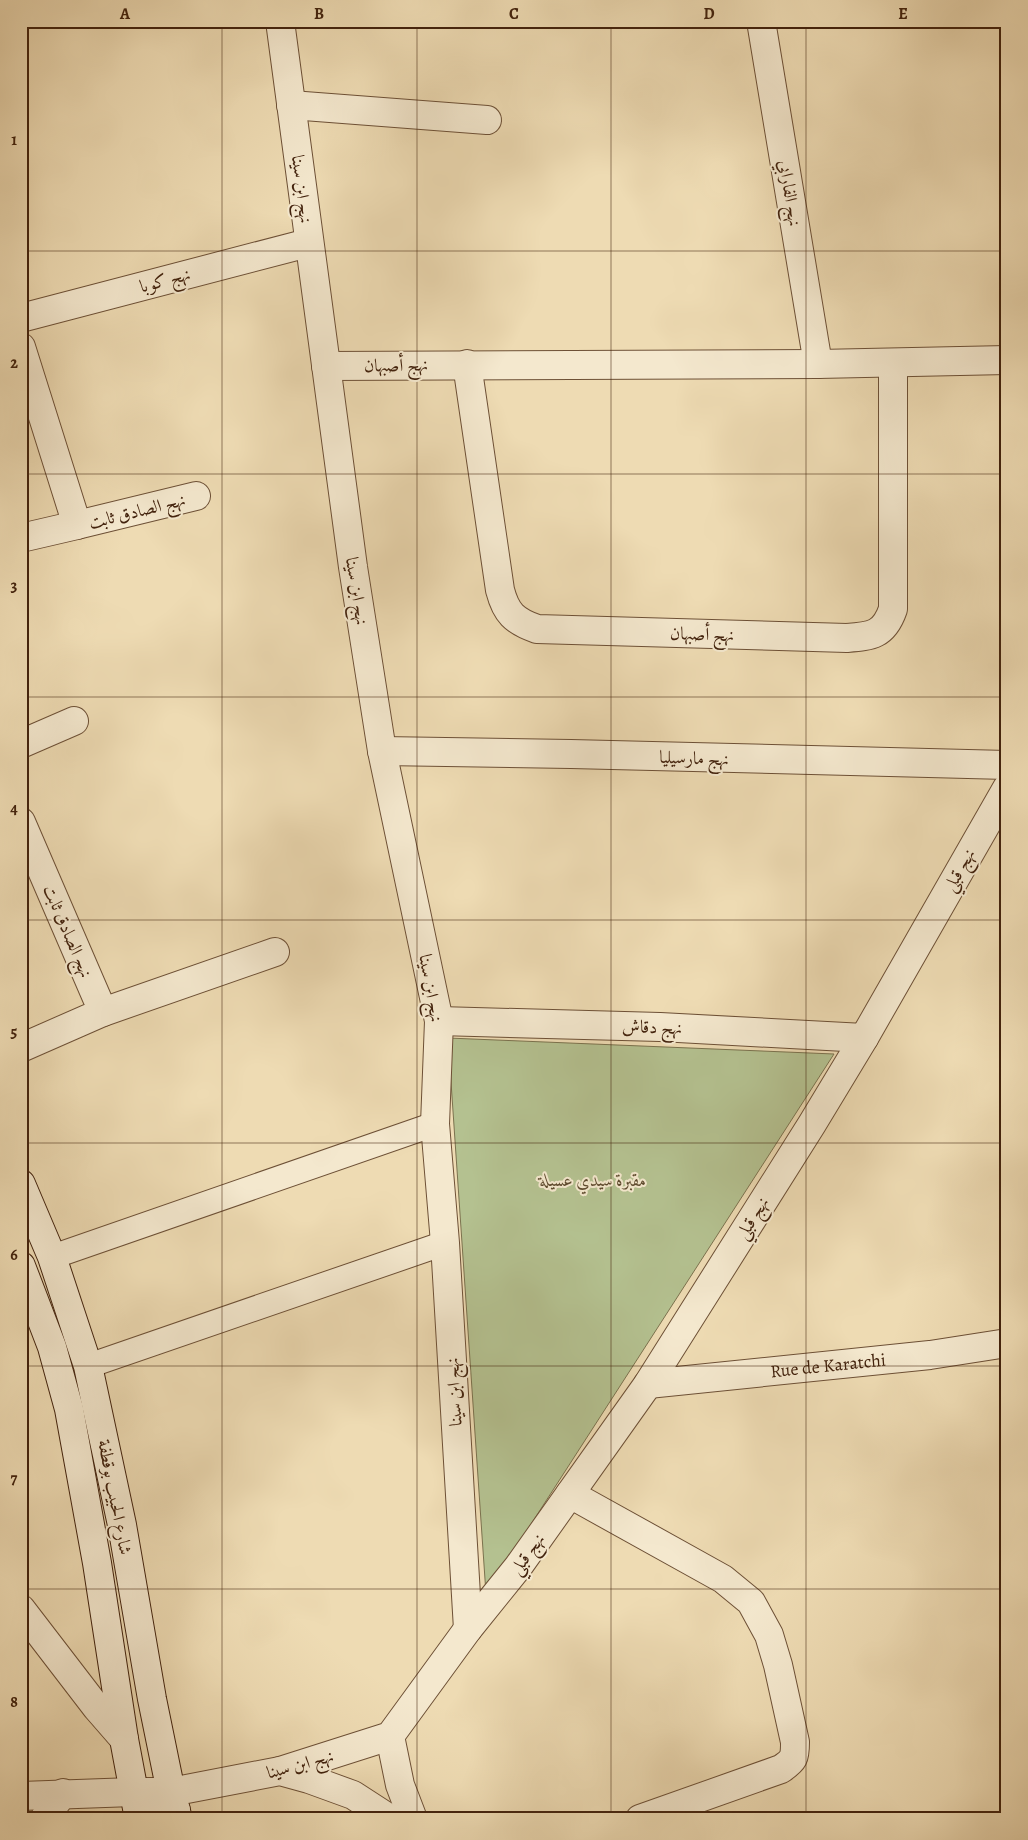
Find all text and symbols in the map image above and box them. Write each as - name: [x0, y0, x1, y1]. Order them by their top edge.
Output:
- text: A: [119, 3, 131, 25]
- text: B: [314, 3, 324, 25]
- text: C: [509, 3, 519, 25]
- text: D: [703, 3, 715, 25]
- text: E: [898, 3, 908, 25]
- text: 1: [11, 129, 17, 151]
- street label: نهج ابن سينا: [282, 153, 318, 225]
- street label: نهج الفارابي: [769, 158, 807, 229]
- street label: نهج كوبا: [137, 262, 194, 302]
- street label: نهج أصبهان: [364, 351, 428, 382]
- text: 2: [10, 352, 18, 374]
- street label: نهج الصادق ثابت: [86, 487, 189, 538]
- street label: نهج ابن سينا: [336, 555, 374, 627]
- text: 3: [11, 575, 18, 597]
- street label: نهج أصبهان: [669, 620, 734, 651]
- street label: نهج مارسيليا: [659, 745, 729, 775]
- text: 4: [10, 798, 18, 820]
- street label: نهج قبلي: [937, 844, 985, 899]
- street label: نهج الصادق ثابت: [34, 881, 98, 983]
- street label: نهج ابن سينا: [409, 952, 449, 1025]
- street label: نهج دقاش: [621, 1014, 682, 1044]
- text: 5: [11, 1021, 18, 1043]
- park label: مقبرة سيدي عسيلة: [537, 1168, 647, 1195]
- street label: نهج قبلي: [730, 1192, 779, 1247]
- text: 6: [10, 1244, 18, 1266]
- street label: Rue de Karatchi: [769, 1348, 887, 1383]
- street label: نهج ابن سينا: [440, 1357, 472, 1427]
- street label: شارع الحبيب بوقطفة: [89, 1437, 138, 1557]
- text: 7: [11, 1468, 18, 1490]
- street label: نهج قبلي: [504, 1528, 554, 1583]
- text: 8: [10, 1691, 18, 1713]
- street label: نهج ابن سينا: [264, 1744, 337, 1788]

